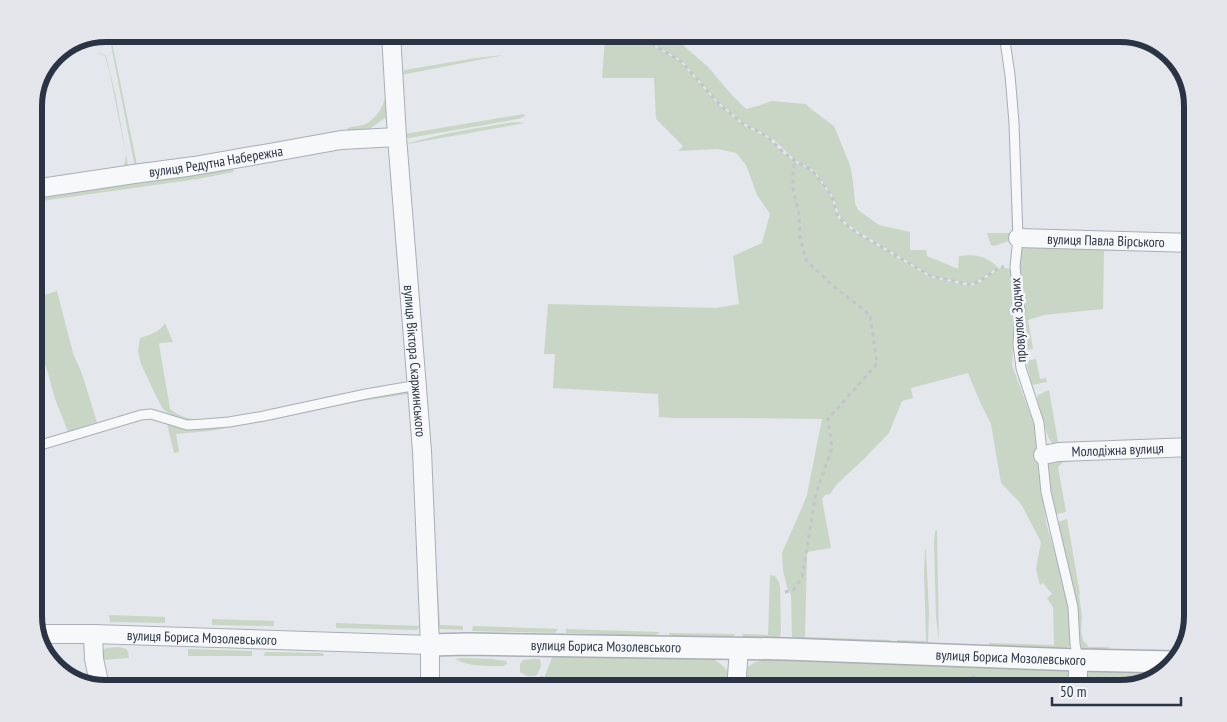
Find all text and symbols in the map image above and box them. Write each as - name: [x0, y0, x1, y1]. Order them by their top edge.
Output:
- street label: вулиця Редутна Набережна: [148, 142, 284, 181]
- street label: вулиця Павла Вірського: [1047, 230, 1165, 251]
- street label: провулок Зодчих: [1006, 277, 1030, 363]
- street label: вулиця Віктора Скаржинського: [400, 285, 430, 438]
- street label: Молодіжна вулиця: [1071, 439, 1164, 461]
- street label: вулиця Бориса Мозолевського: [127, 626, 277, 649]
- street label: вулиця Бориса Мозолевського: [531, 636, 681, 656]
- street label: вулиця Бориса Мозолевського: [935, 646, 1086, 669]
- scale bar: [1052, 674, 1181, 706]
- text: 50 m: [1060, 682, 1086, 701]

